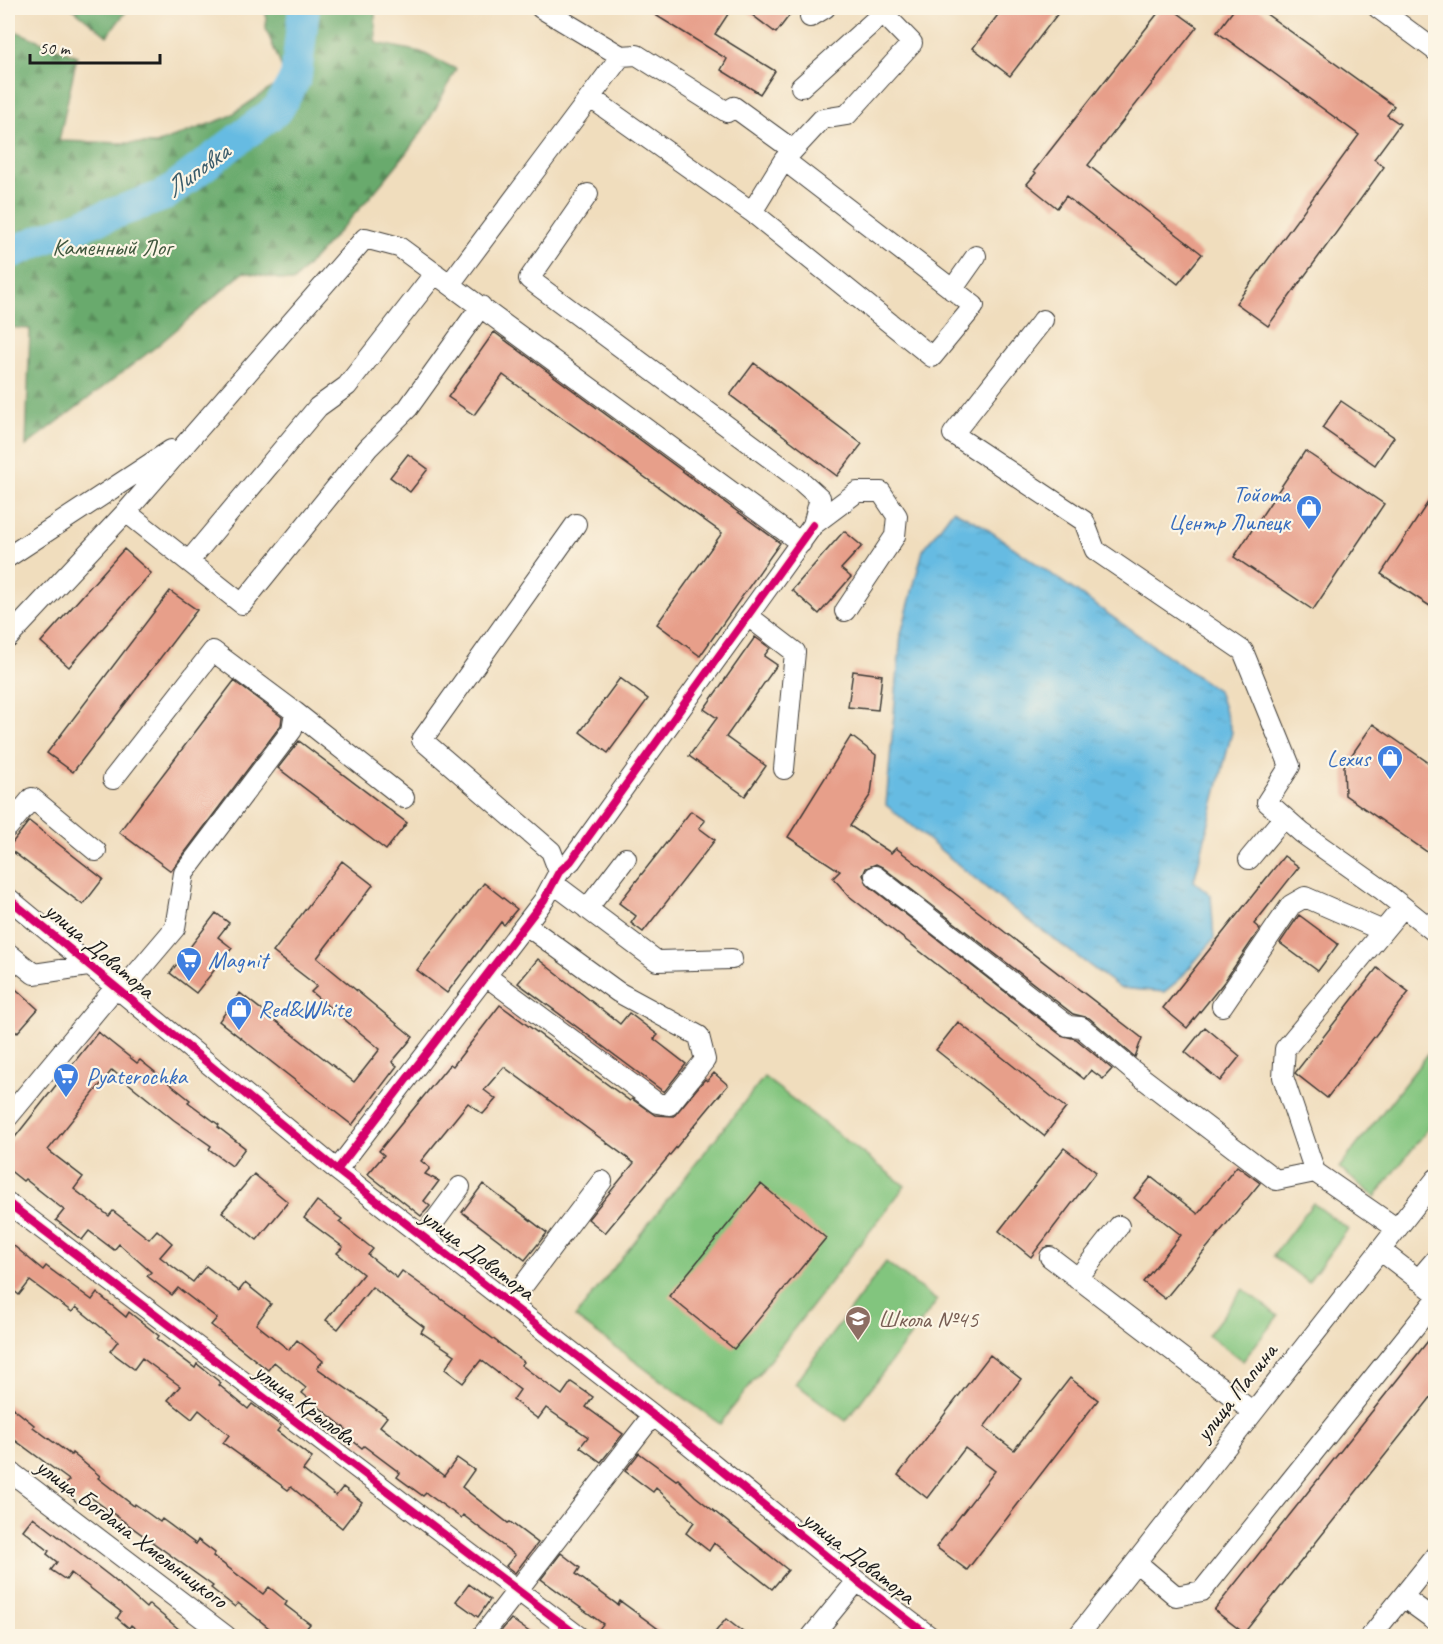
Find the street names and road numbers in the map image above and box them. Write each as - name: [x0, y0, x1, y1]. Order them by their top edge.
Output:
- street label: улица Доватора: [37, 894, 162, 1006]
- street label: улица Доватора: [413, 1200, 542, 1307]
- street label: улица Папина: [1187, 1335, 1285, 1449]
- street label: улица Крылова: [247, 1355, 363, 1453]
- street label: улица Богдана Хмельницкого: [29, 1450, 235, 1616]
- street label: улица Доватора: [795, 1502, 923, 1611]

